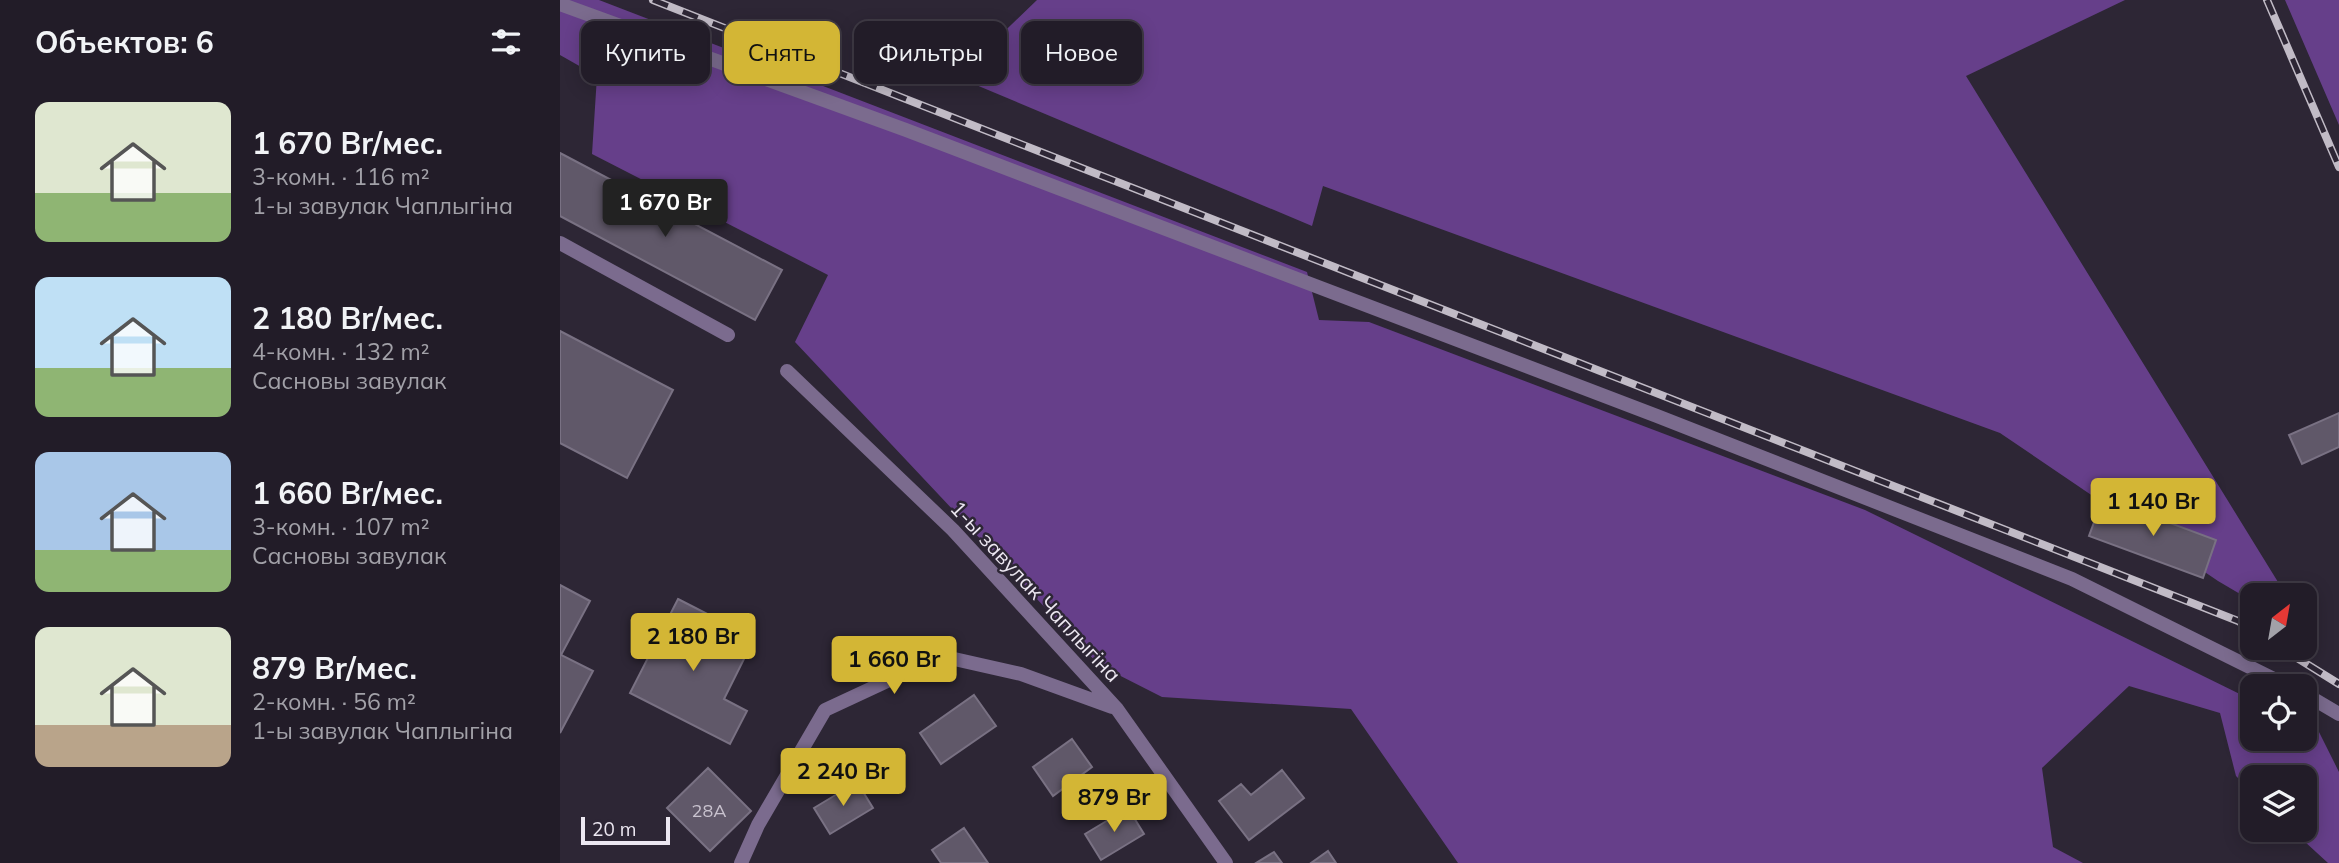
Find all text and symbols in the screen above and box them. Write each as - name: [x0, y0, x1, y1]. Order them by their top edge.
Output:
- chip: Купить: [581, 21, 710, 84]
- chip: Снять: [724, 21, 840, 84]
- chip: Фильтры: [854, 21, 1007, 84]
- chip: Новое: [1021, 21, 1142, 84]
- text: Объектов: 6: [35, 23, 214, 61]
- icon: filters: [487, 23, 525, 61]
- text: 1 670 Br/мес.: [252, 124, 443, 162]
- icon: home: [91, 130, 175, 214]
- text: 3-комн. · 116 m²: [252, 162, 430, 191]
- pin: 1 670 Br: [593, 180, 737, 239]
- text: 1 670 Br: [619, 187, 711, 216]
- text: 1-ы завулак Чаплыгіна: [252, 191, 513, 220]
- text: 2 180 Br/мес.: [252, 299, 443, 337]
- icon: home: [91, 305, 175, 389]
- text: 4-комн. · 132 m²: [252, 337, 430, 366]
- text: Сасновы завулак: [252, 366, 446, 395]
- text: 1 660 Br/мес.: [252, 474, 443, 512]
- pin: 1 140 Br: [2081, 478, 2225, 538]
- icon: home: [91, 480, 175, 564]
- text: 1 140 Br: [2107, 486, 2199, 515]
- street label: 1-ы завулак Чаплыгіна: [945, 495, 1127, 687]
- text: 3-комн. · 107 m²: [252, 512, 430, 541]
- text: Сасновы завулак: [252, 541, 446, 570]
- north arrow: [2240, 583, 2317, 660]
- map controls: [2240, 583, 2317, 842]
- pin: 2 180 Br: [621, 614, 765, 673]
- text: 2 180 Br: [647, 621, 739, 650]
- pin: 1 660 Br: [822, 636, 966, 696]
- text: 1 660 Br: [848, 644, 940, 673]
- text: 879 Br/мес.: [252, 649, 417, 687]
- icon: home: [91, 655, 175, 739]
- button: locate: [2240, 674, 2317, 751]
- text: 2-комн. · 56 m²: [252, 687, 416, 716]
- text: 1-ы завулак Чаплыгіна: [252, 716, 513, 745]
- pin: 2 240 Br: [771, 748, 915, 808]
- text: 2 240 Br: [797, 756, 889, 785]
- button: layers: [2240, 765, 2317, 842]
- pin: 879 Br: [1057, 774, 1171, 834]
- text: 879 Br: [1078, 782, 1150, 811]
- house number: 28А: [692, 799, 726, 822]
- scale bar: [581, 814, 670, 846]
- text: 20 m: [592, 817, 636, 841]

